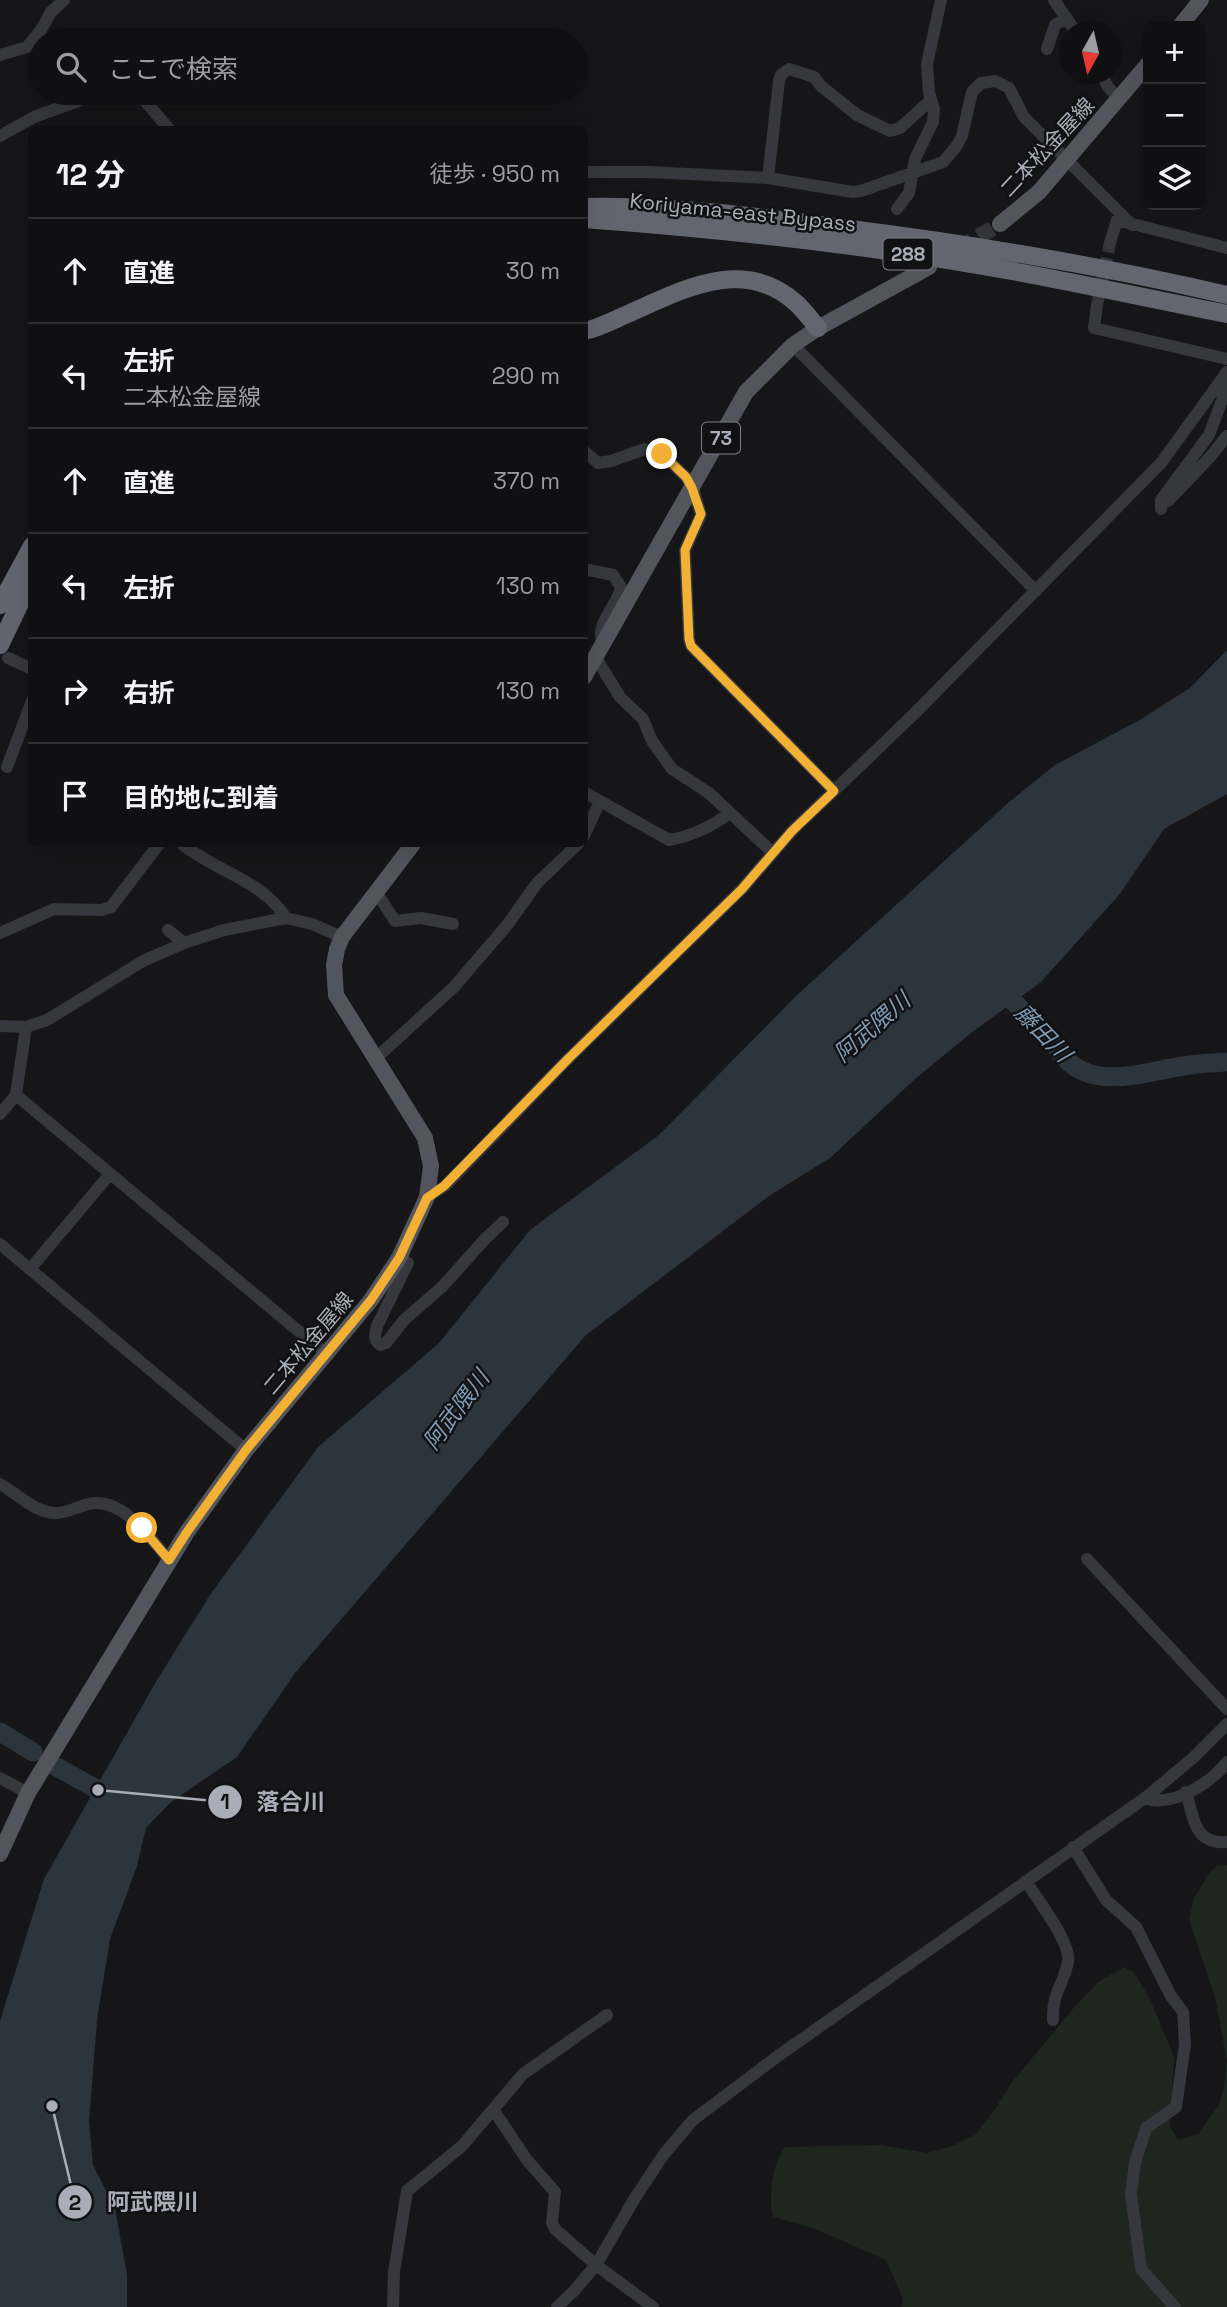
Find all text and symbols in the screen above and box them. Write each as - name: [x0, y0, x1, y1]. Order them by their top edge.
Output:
- north arrow: [1059, 21, 1122, 84]
- map controls: [1143, 21, 1206, 210]
- button: +: [1143, 21, 1206, 84]
- search box: [28, 28, 588, 105]
- icon: search: [52, 48, 90, 86]
- text: ここで検索: [108, 52, 238, 86]
- button: −: [1143, 84, 1206, 147]
- street label: 二本松金屋線: [994, 92, 1100, 202]
- button: layers: [1143, 147, 1206, 210]
- text: 12 分: [56, 155, 125, 194]
- text: 徒歩 · 950 m: [430, 159, 560, 189]
- street label: Koriyama-east Bypass: [628, 187, 858, 237]
- road number: 288: [884, 238, 932, 270]
- icon: ahead: [56, 252, 94, 290]
- text: 直進: [123, 256, 175, 290]
- text: 30 m: [506, 256, 560, 286]
- text: 左折: [123, 344, 175, 378]
- icon: left: [56, 357, 94, 395]
- text: 290 m: [492, 361, 560, 391]
- text: 二本松金屋線: [123, 382, 261, 412]
- road number: 73: [702, 422, 740, 453]
- route end: [646, 438, 677, 469]
- icon: ahead: [56, 462, 94, 500]
- text: 直進: [123, 466, 175, 500]
- text: 370 m: [493, 466, 560, 496]
- icon: left: [56, 567, 94, 605]
- text: 左折: [123, 571, 175, 605]
- text: 130 m: [496, 571, 560, 601]
- icon: right: [56, 672, 94, 710]
- text: 右折: [123, 676, 175, 710]
- text: 130 m: [496, 676, 560, 706]
- icon: arrive: [56, 777, 94, 815]
- text: 目的地に到着: [123, 781, 279, 815]
- water label: 阿武隈川: [827, 984, 919, 1068]
- water label: 藤田川: [1008, 998, 1080, 1070]
- street label: 二本松金屋線: [257, 1286, 359, 1400]
- water label: 阿武隈川: [416, 1362, 497, 1456]
- route start: [126, 1512, 157, 1543]
- callout: 落合川: [207, 1780, 339, 1824]
- text: 落合川: [257, 1787, 326, 1817]
- text: 1: [220, 1788, 230, 1815]
- callout: 阿武隈川: [58, 2180, 213, 2224]
- text: 阿武隈川: [107, 2187, 199, 2217]
- text: 2: [69, 2189, 81, 2216]

